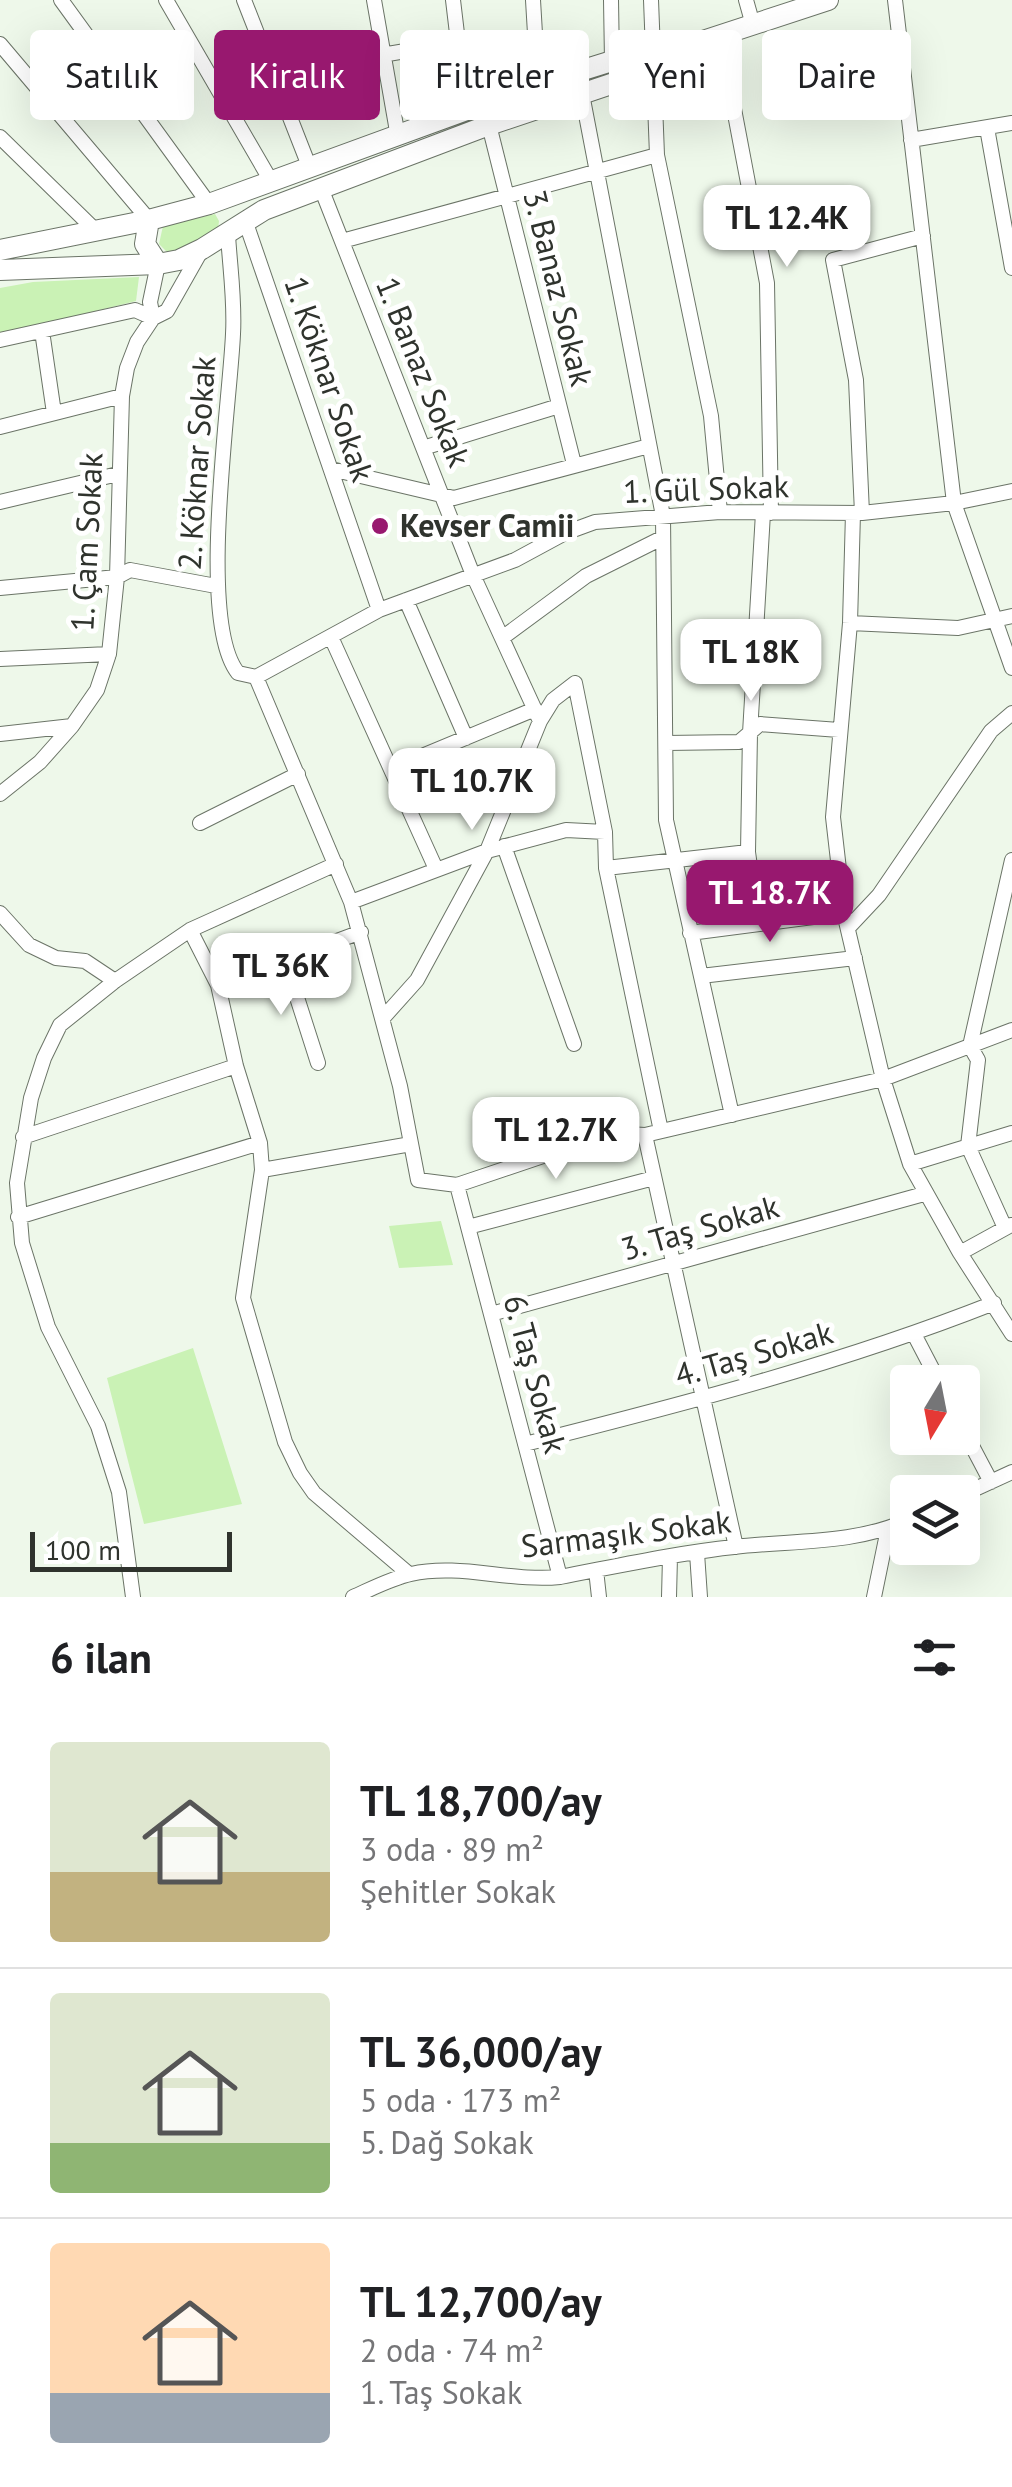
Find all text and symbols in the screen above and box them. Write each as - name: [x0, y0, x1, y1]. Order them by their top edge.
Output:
- chip: Satılık: [30, 30, 194, 120]
- chip: Kiralık: [214, 30, 380, 120]
- chip: Filtreler: [400, 30, 589, 120]
- chip: Yeni: [609, 30, 742, 120]
- chip: Daire: [762, 30, 911, 120]
- street label: 3. Banaz Sokak: [514, 185, 604, 391]
- pin: TL 12.4K: [684, 185, 890, 270]
- text: TL 12.4K: [725, 196, 849, 238]
- street label: 1. Köknar Sokak: [275, 271, 385, 487]
- street label: 1. Banaz Sokak: [367, 271, 481, 473]
- street label: 2. Köknar Sokak: [168, 354, 224, 571]
- street label: 1. Çam Sokak: [60, 451, 112, 632]
- street label: 1. Gül Sokak: [622, 464, 790, 512]
- place label: Kevser Camii: [400, 504, 574, 546]
- marker: Kevser Camii: [369, 515, 391, 537]
- pin: TL 18K: [670, 619, 832, 704]
- text: TL 18K: [702, 630, 800, 672]
- pin: TL 10.7K: [369, 748, 575, 833]
- text: TL 10.7K: [410, 759, 534, 801]
- pin: TL 18.7K: [667, 860, 873, 945]
- text: TL 18.7K: [708, 871, 832, 913]
- pin: TL 36K: [200, 933, 362, 1018]
- text: TL 36K: [232, 944, 330, 986]
- pin: TL 12.7K: [453, 1097, 659, 1182]
- text: TL 12.7K: [494, 1108, 618, 1150]
- street label: 3. Taş Sokak: [616, 1184, 784, 1270]
- street label: 6. Taş Sokak: [495, 1290, 577, 1458]
- street label: 4. Taş Sokak: [670, 1310, 838, 1396]
- north arrow: [890, 1365, 980, 1455]
- map controls: [890, 1365, 980, 1565]
- button: layers: [890, 1475, 980, 1565]
- street label: Sarmaşık Sokak: [518, 1499, 734, 1567]
- scale bar: [30, 1527, 232, 1572]
- text: 100 m: [45, 1531, 121, 1568]
- text: 6 ilan: [50, 1630, 152, 1685]
- icon: filters: [907, 1630, 962, 1685]
- text: TL 18,700/ay: [360, 1773, 602, 1828]
- icon: home: [130, 1782, 250, 1902]
- text: 3 oda · 89 m²: [360, 1828, 544, 1870]
- text: Şehitler Sokak: [360, 1870, 556, 1912]
- text: TL 36,000/ay: [360, 2024, 602, 2079]
- icon: home: [130, 2033, 250, 2153]
- text: 5 oda · 173 m²: [360, 2079, 561, 2121]
- text: 5. Dağ Sokak: [360, 2121, 534, 2163]
- text: TL 12,700/ay: [360, 2274, 602, 2329]
- icon: home: [130, 2283, 250, 2403]
- text: 2 oda · 74 m²: [360, 2329, 544, 2371]
- text: 1. Taş Sokak: [360, 2371, 522, 2413]

